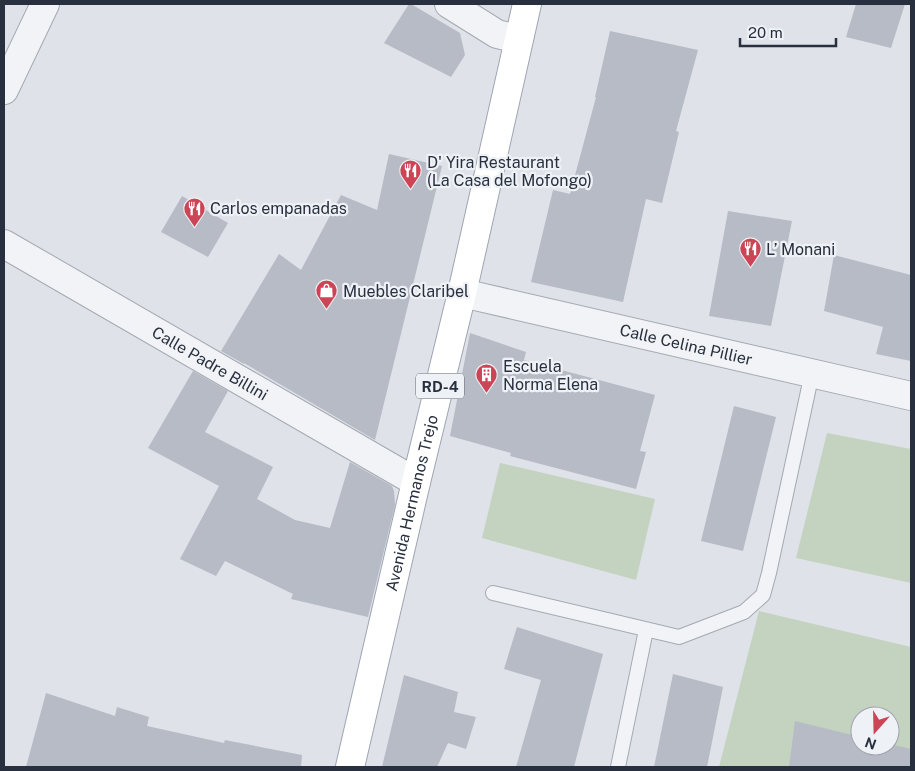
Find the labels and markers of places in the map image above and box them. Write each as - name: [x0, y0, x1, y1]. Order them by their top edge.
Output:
- place label: D' Yira Restaurant (La Casa del Mofongo): [427, 153, 592, 190]
- restaurant icon: D' Yira Restaurant (La Casa del Mofongo): [399, 159, 423, 190]
- restaurant icon: Carlos empanadas: [182, 196, 206, 227]
- place label: Carlos empanadas: [210, 199, 347, 218]
- restaurant icon: L’ Monani: [738, 237, 762, 268]
- place label: L’ Monani: [766, 240, 835, 259]
- shop icon: Muebles Claribel: [315, 279, 339, 310]
- place label: Muebles Claribel: [343, 282, 469, 301]
- place label: Escuela Norma Elena: [503, 357, 598, 394]
- building icon: Escuela Norma Elena: [475, 363, 499, 394]

